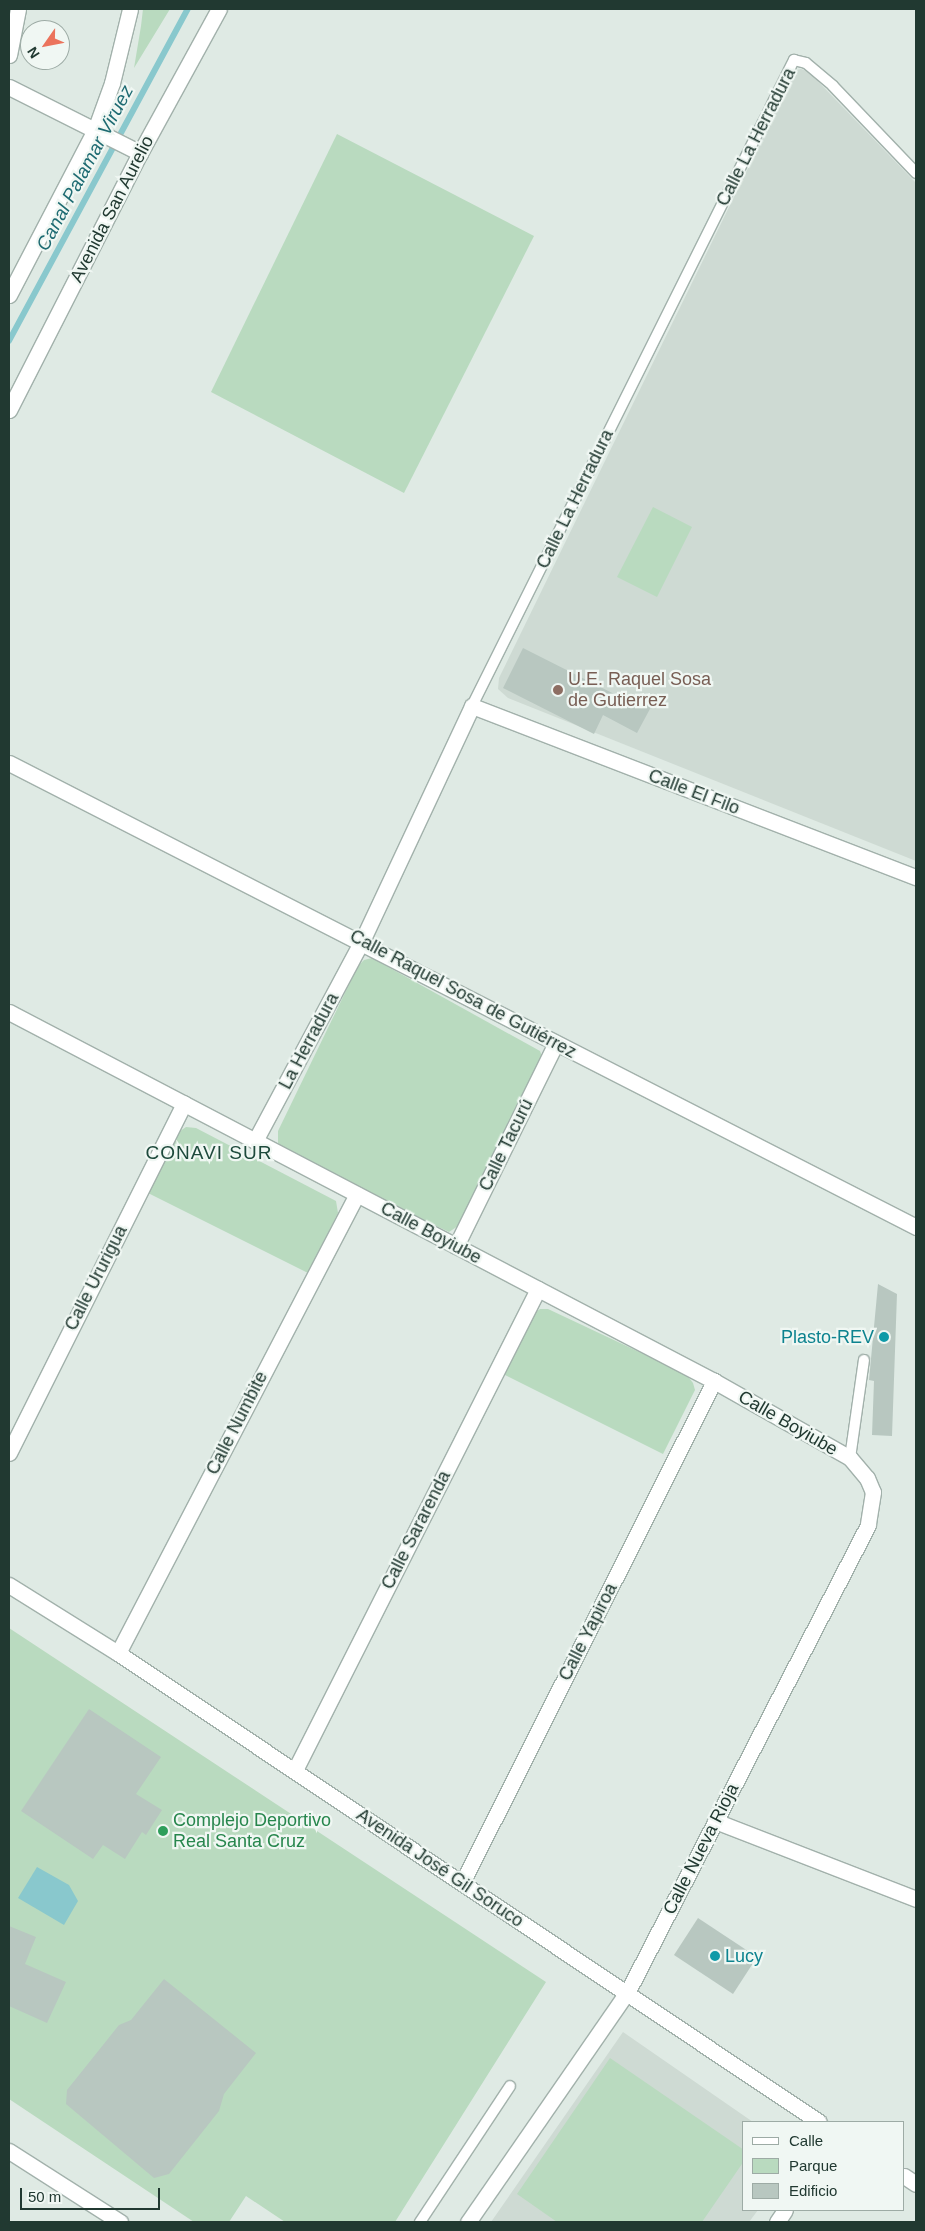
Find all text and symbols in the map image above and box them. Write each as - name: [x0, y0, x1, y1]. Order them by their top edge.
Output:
- north arrow: [20, 20, 70, 70]
- text: N: [24, 44, 43, 61]
- street label: Calle La Herradura: [712, 64, 800, 210]
- water label: Canal Palamar Viruez: [32, 81, 138, 255]
- street label: Avenida San Aurelio: [65, 132, 159, 286]
- street label: Calle La Herradura: [532, 426, 618, 572]
- place label: U.E. Raquel Sosa de Gutierrez: [568, 669, 711, 712]
- marker: U.E. Raquel Sosa de Gutierrez: [552, 684, 564, 696]
- street label: Calle El Filo: [645, 765, 743, 819]
- street label: Calle Raquel Sosa de Gutiérrez: [346, 925, 580, 1063]
- street label: La Herradura: [275, 989, 343, 1093]
- street label: Calle Tacurú: [474, 1095, 538, 1195]
- district label: CONAVI SUR: [144, 1142, 274, 1164]
- street label: Calle Boyiube: [377, 1197, 485, 1269]
- street label: Calle Ururigua: [60, 1222, 132, 1334]
- place label: Plasto-REV: [781, 1326, 874, 1348]
- marker: Plasto-REV: [878, 1331, 890, 1343]
- street label: Calle Numbite: [202, 1368, 272, 1478]
- street label: Calle Boyiube: [735, 1386, 841, 1460]
- street label: Calle Sararenda: [377, 1467, 455, 1593]
- street label: Calle Yapiroa: [554, 1580, 622, 1684]
- street label: Calle Nueva Rioja: [659, 1780, 743, 1918]
- street label: Avenida José Gil Soruco: [352, 1804, 528, 1932]
- place label: Complejo Deportivo Real Santa Cruz: [173, 1810, 331, 1852]
- marker: Complejo Deportivo Real Santa Cruz: [157, 1825, 169, 1837]
- place label: Lucy: [725, 1945, 763, 1967]
- marker: Lucy: [709, 1950, 721, 1962]
- legend: [742, 2121, 905, 2211]
- text: Calle: [789, 2132, 823, 2149]
- text: Parque: [789, 2157, 837, 2174]
- scale bar: [22, 2178, 162, 2210]
- text: Edificio: [789, 2182, 837, 2199]
- text: 50 m: [28, 2188, 61, 2205]

